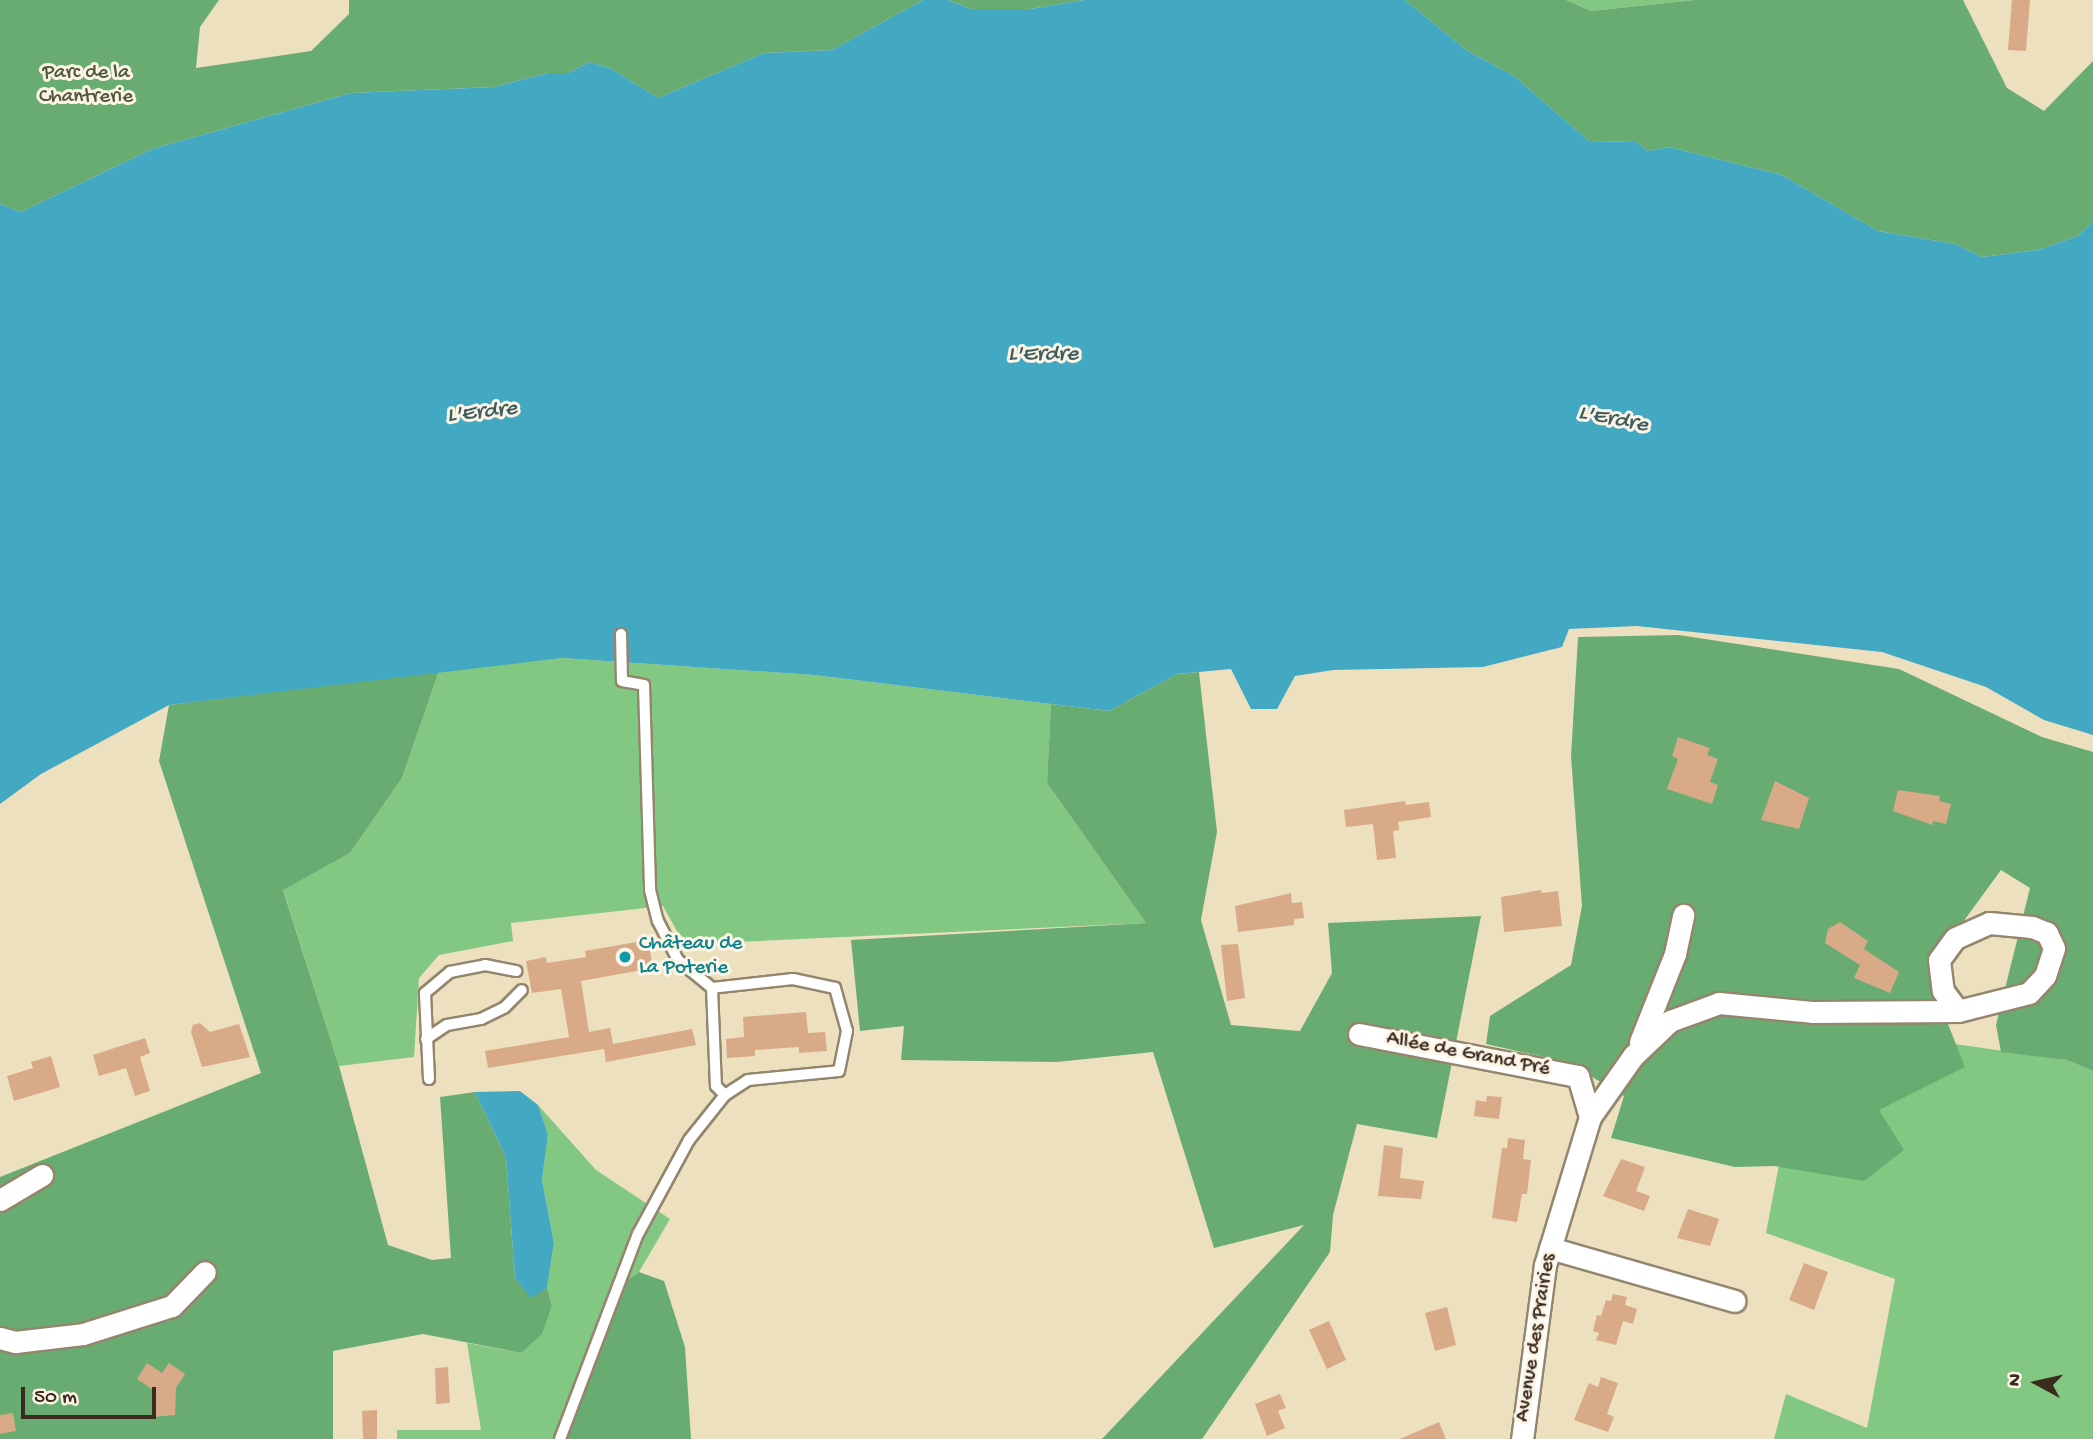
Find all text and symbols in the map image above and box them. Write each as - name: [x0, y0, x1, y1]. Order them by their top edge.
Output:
- park label: Parc de la Chantrerie: [39, 61, 133, 111]
- water label: L'Erdre: [1008, 341, 1078, 369]
- water label: L'Erdre: [446, 396, 518, 430]
- water label: L'Erdre: [1576, 400, 1650, 440]
- place label: Château de La Poterie: [639, 932, 742, 982]
- marker: Château de La Poterie: [617, 949, 633, 965]
- street label: Allée de Grand Pré: [1384, 1027, 1552, 1083]
- street label: Avenue des Prairies: [1511, 1252, 1563, 1424]
- north arrow: [2002, 1348, 2072, 1418]
- scale bar: [24, 1372, 159, 1416]
- text: N: [2003, 1372, 2028, 1388]
- text: 50 m: [34, 1386, 77, 1411]

